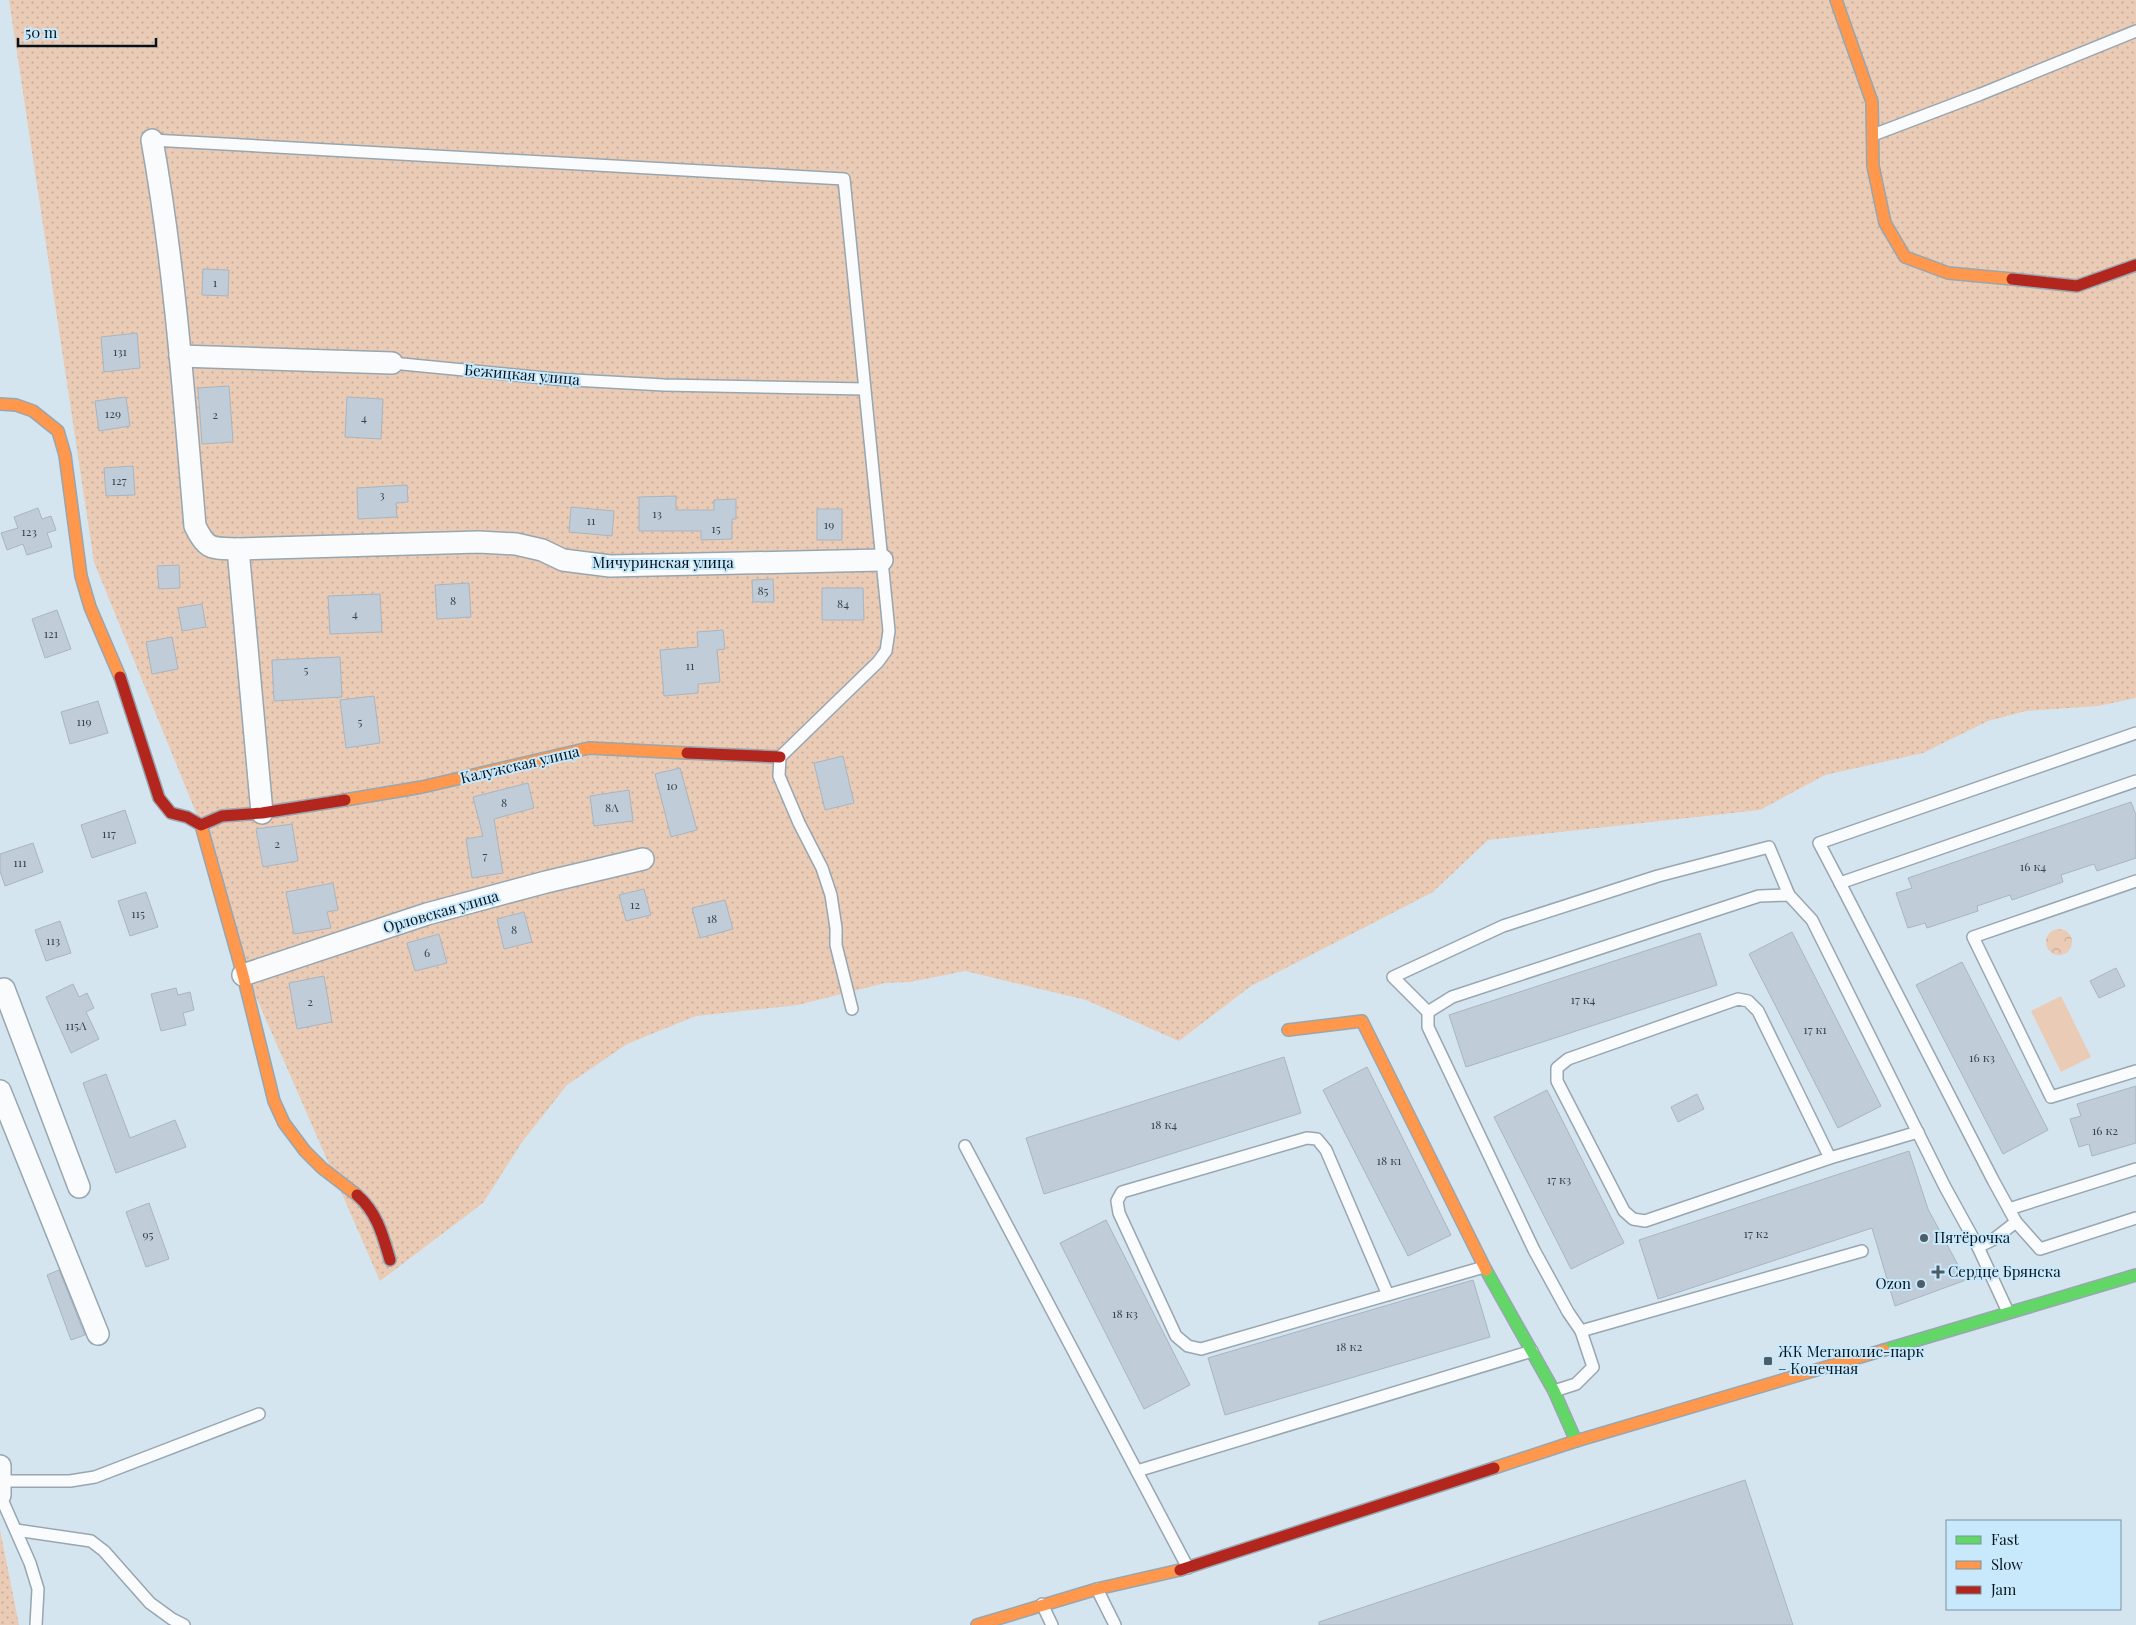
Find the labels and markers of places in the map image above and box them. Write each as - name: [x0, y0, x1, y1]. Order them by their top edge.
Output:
- place label: Пятёрочка: [1934, 1227, 2011, 1247]
- marker: Пятёрочка: [1918, 1232, 1930, 1244]
- place label: Сердце Брянска: [1948, 1261, 2061, 1281]
- marker: Сердце Брянска: [1932, 1266, 1944, 1278]
- place label: Ozon: [1876, 1273, 1911, 1293]
- marker: Ozon: [1915, 1278, 1927, 1290]
- place label: ЖК Мегаполис-парк – Конечная: [1778, 1341, 1924, 1378]
- marker: ЖК Мегаполис-парк – Конечная: [1762, 1355, 1774, 1367]

